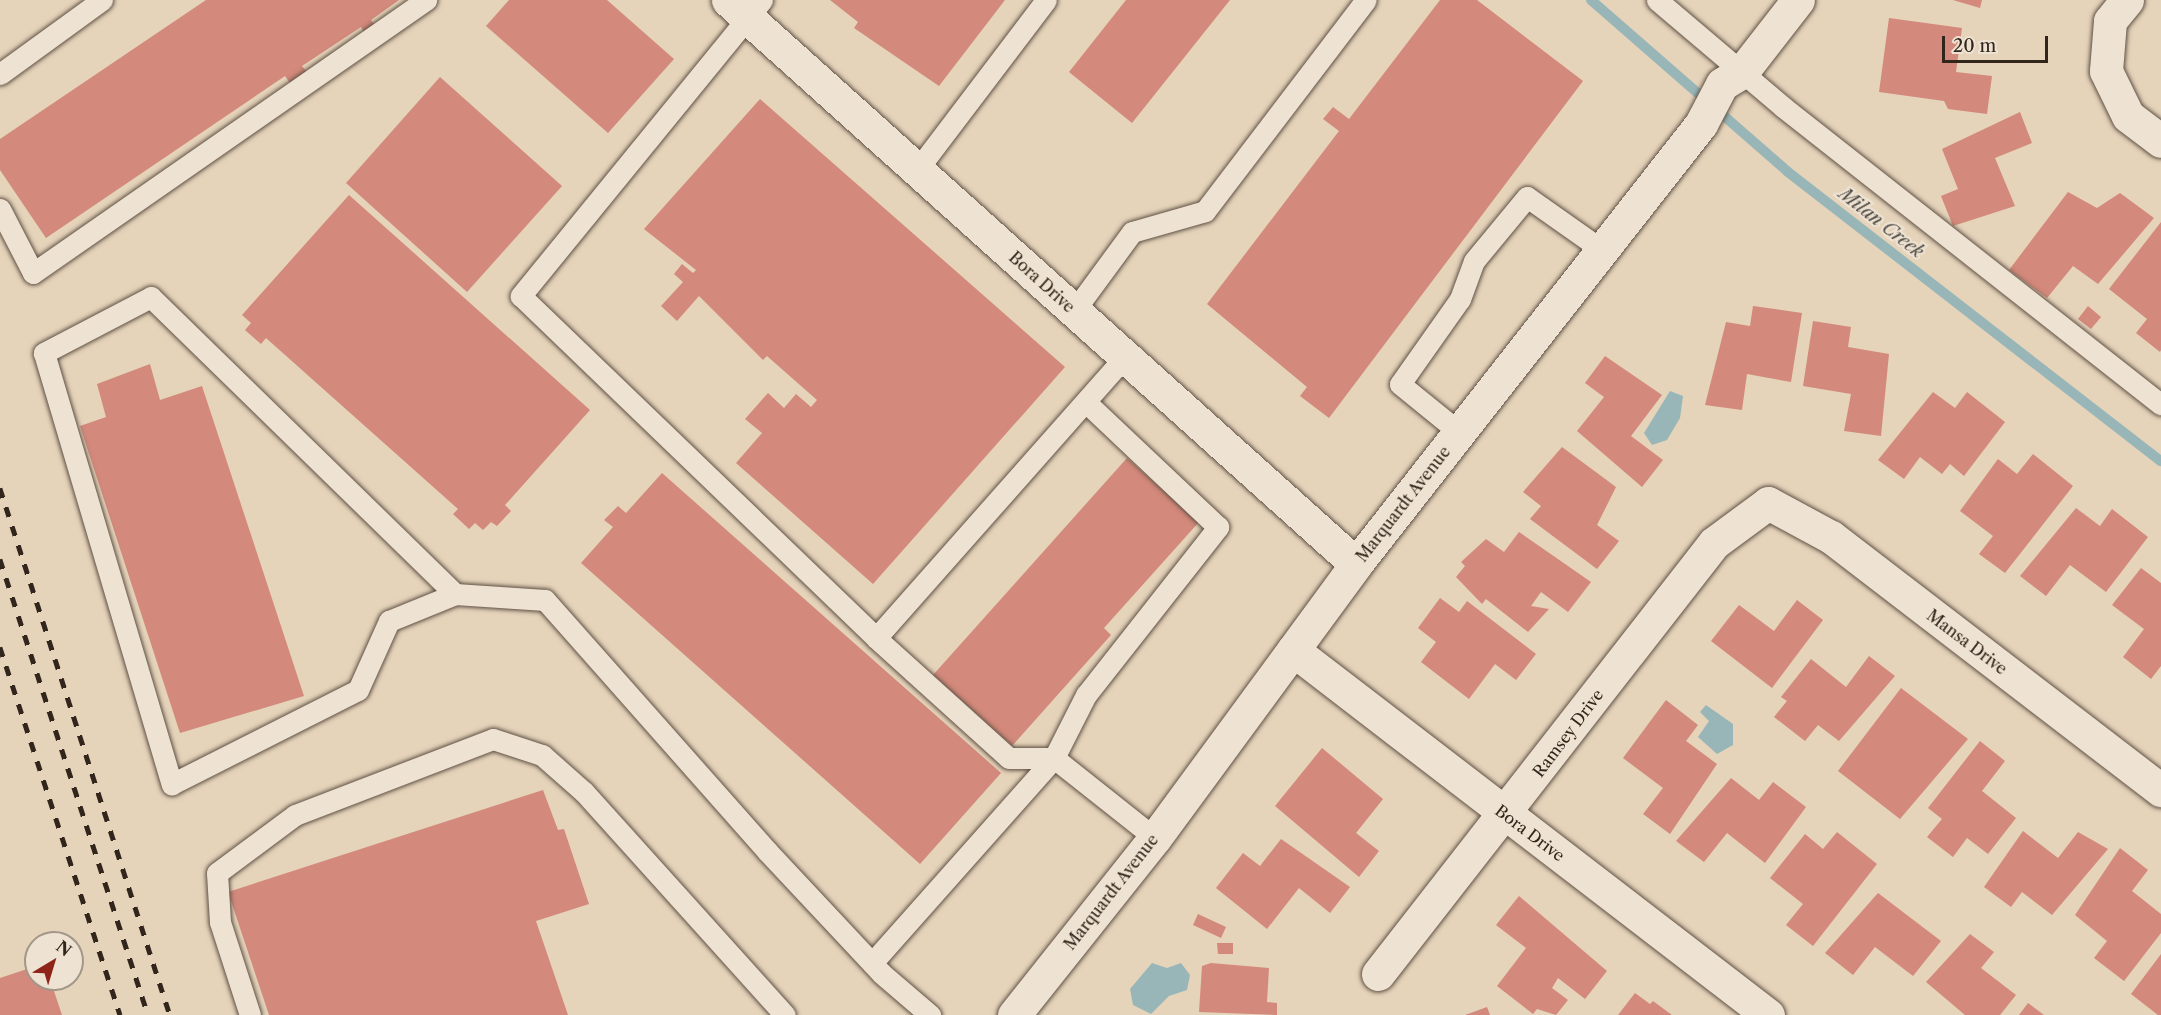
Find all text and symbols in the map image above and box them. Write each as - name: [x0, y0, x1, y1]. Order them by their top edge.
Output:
- scale bar: [1945, 24, 2052, 62]
- text: 20 m: [1953, 35, 1996, 57]
- water label: Milan Creek: [1834, 183, 1928, 263]
- street label: Bora Drive: [1005, 247, 1079, 317]
- street label: Marquardt Avenue: [1352, 442, 1454, 566]
- street label: Mansa Drive: [1923, 606, 2011, 678]
- street label: Ramsey Drive: [1529, 685, 1607, 781]
- street label: Bora Drive: [1492, 801, 1568, 865]
- street label: Marquardt Avenue: [1060, 830, 1162, 954]
- north arrow: [24, 931, 84, 991]
- text: N: [52, 936, 75, 961]

